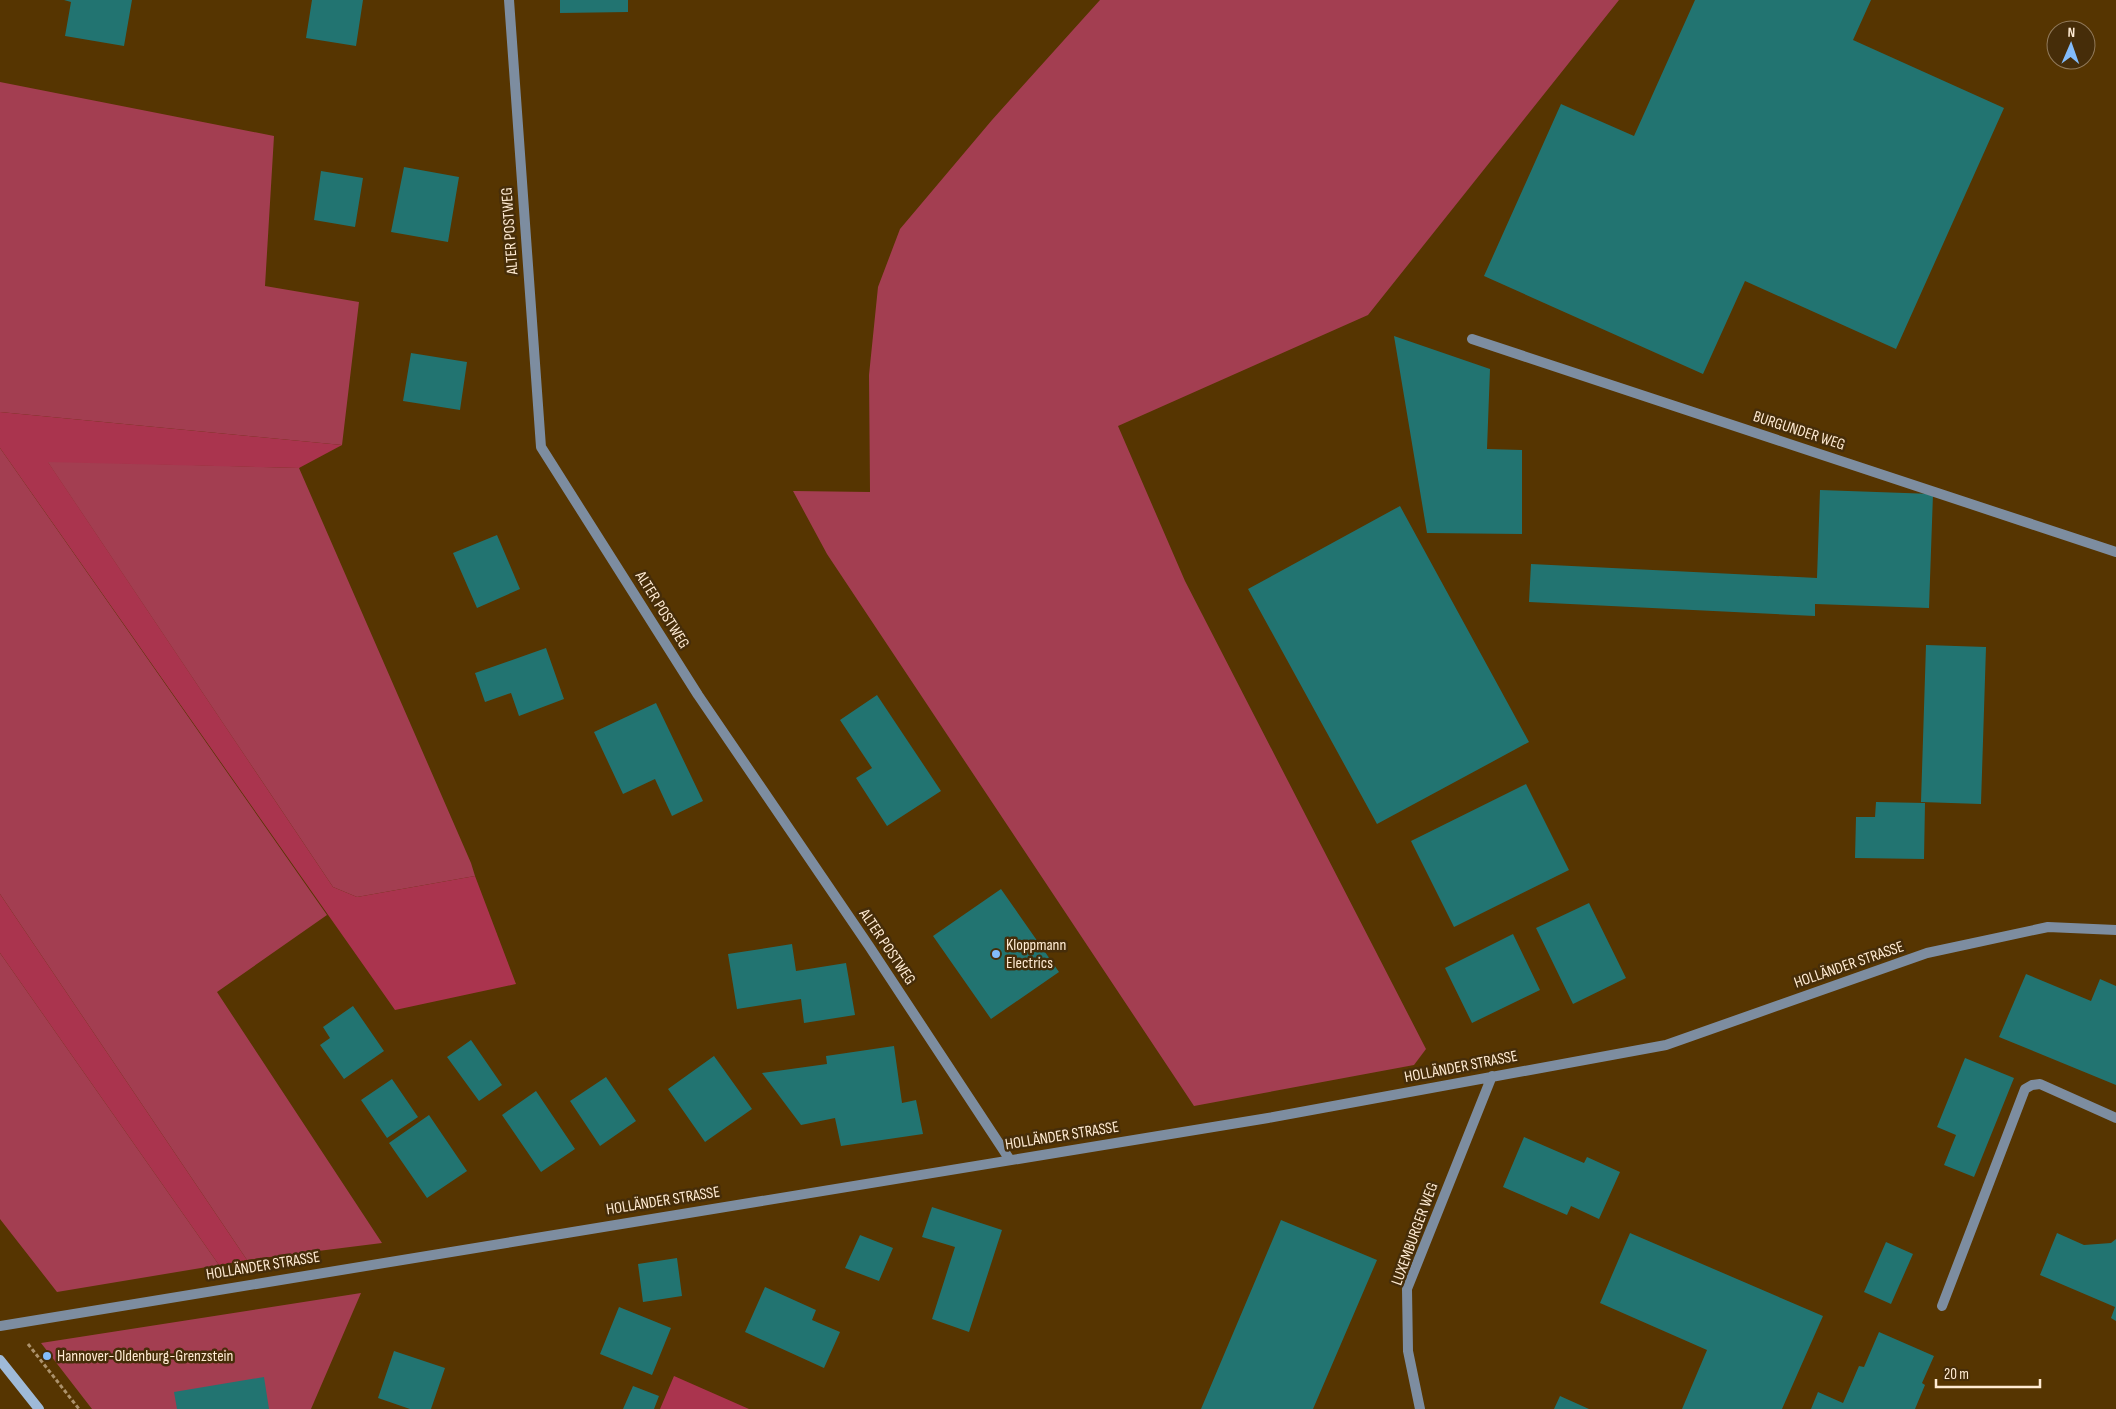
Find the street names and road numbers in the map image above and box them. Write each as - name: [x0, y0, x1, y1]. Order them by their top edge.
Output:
- street label: ALTER POSTWEG: [497, 187, 523, 276]
- street label: BURGUNDER WEG: [1751, 407, 1847, 455]
- street label: ALTER POSTWEG: [630, 567, 693, 652]
- street label: ALTER POSTWEG: [854, 905, 919, 989]
- street label: HOLLÄNDER STRASSE: [1792, 937, 1906, 993]
- street label: HOLLÄNDER STRASSE: [1403, 1047, 1519, 1087]
- street label: HOLLÄNDER STRASSE: [1004, 1118, 1120, 1154]
- street label: LUXEMBURGER WEG: [1388, 1180, 1442, 1288]
- street label: HOLLÄNDER STRASSE: [605, 1183, 721, 1219]
- street label: HOLLÄNDER STRASSE: [205, 1248, 321, 1284]

